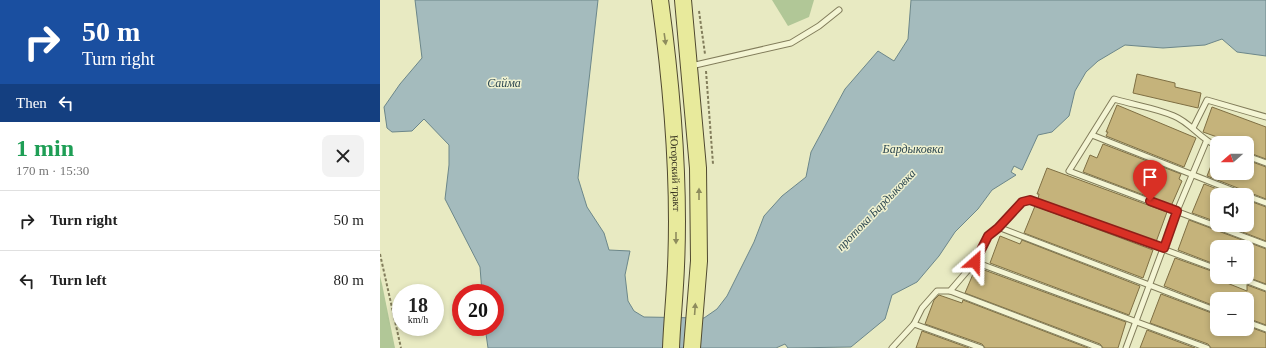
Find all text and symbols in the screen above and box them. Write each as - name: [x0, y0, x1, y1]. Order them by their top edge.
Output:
- icon: right: [16, 16, 68, 68]
- text: 50 m: [82, 16, 140, 47]
- one-way arrow: [662, 33, 669, 45]
- text: Turn right: [82, 49, 155, 69]
- water label: Сайма: [487, 76, 521, 90]
- icon: left: [55, 92, 77, 114]
- text: Then: [16, 95, 47, 111]
- text: 1 min: [16, 135, 74, 161]
- button: close: [322, 135, 364, 177]
- street label: Югорский тракт: [668, 135, 683, 212]
- north arrow: [1210, 136, 1254, 180]
- map controls: [1210, 136, 1254, 336]
- water label: Бардыковка: [882, 142, 943, 156]
- pin: [1133, 160, 1167, 201]
- text: 170 m · 15:30: [16, 163, 89, 178]
- water label: протока Бардыковка: [834, 166, 918, 254]
- icon: arrive: [1139, 166, 1161, 188]
- one-way arrow: [696, 187, 702, 200]
- button: sound: [1210, 188, 1254, 232]
- icon: right: [16, 210, 38, 232]
- text: Turn right: [50, 212, 117, 228]
- text: 50 m: [334, 212, 364, 228]
- one-way arrow: [673, 232, 679, 245]
- button: +: [1210, 240, 1254, 284]
- position arrow: [954, 241, 996, 283]
- icon: left: [16, 270, 38, 292]
- text: Turn left: [50, 272, 107, 288]
- text: 80 m: [334, 272, 364, 288]
- speed limit sign: 20: [452, 284, 504, 336]
- button: −: [1210, 292, 1254, 336]
- text: 18: [408, 294, 428, 316]
- one-way arrow: [692, 303, 699, 315]
- text: km/h: [408, 314, 428, 325]

